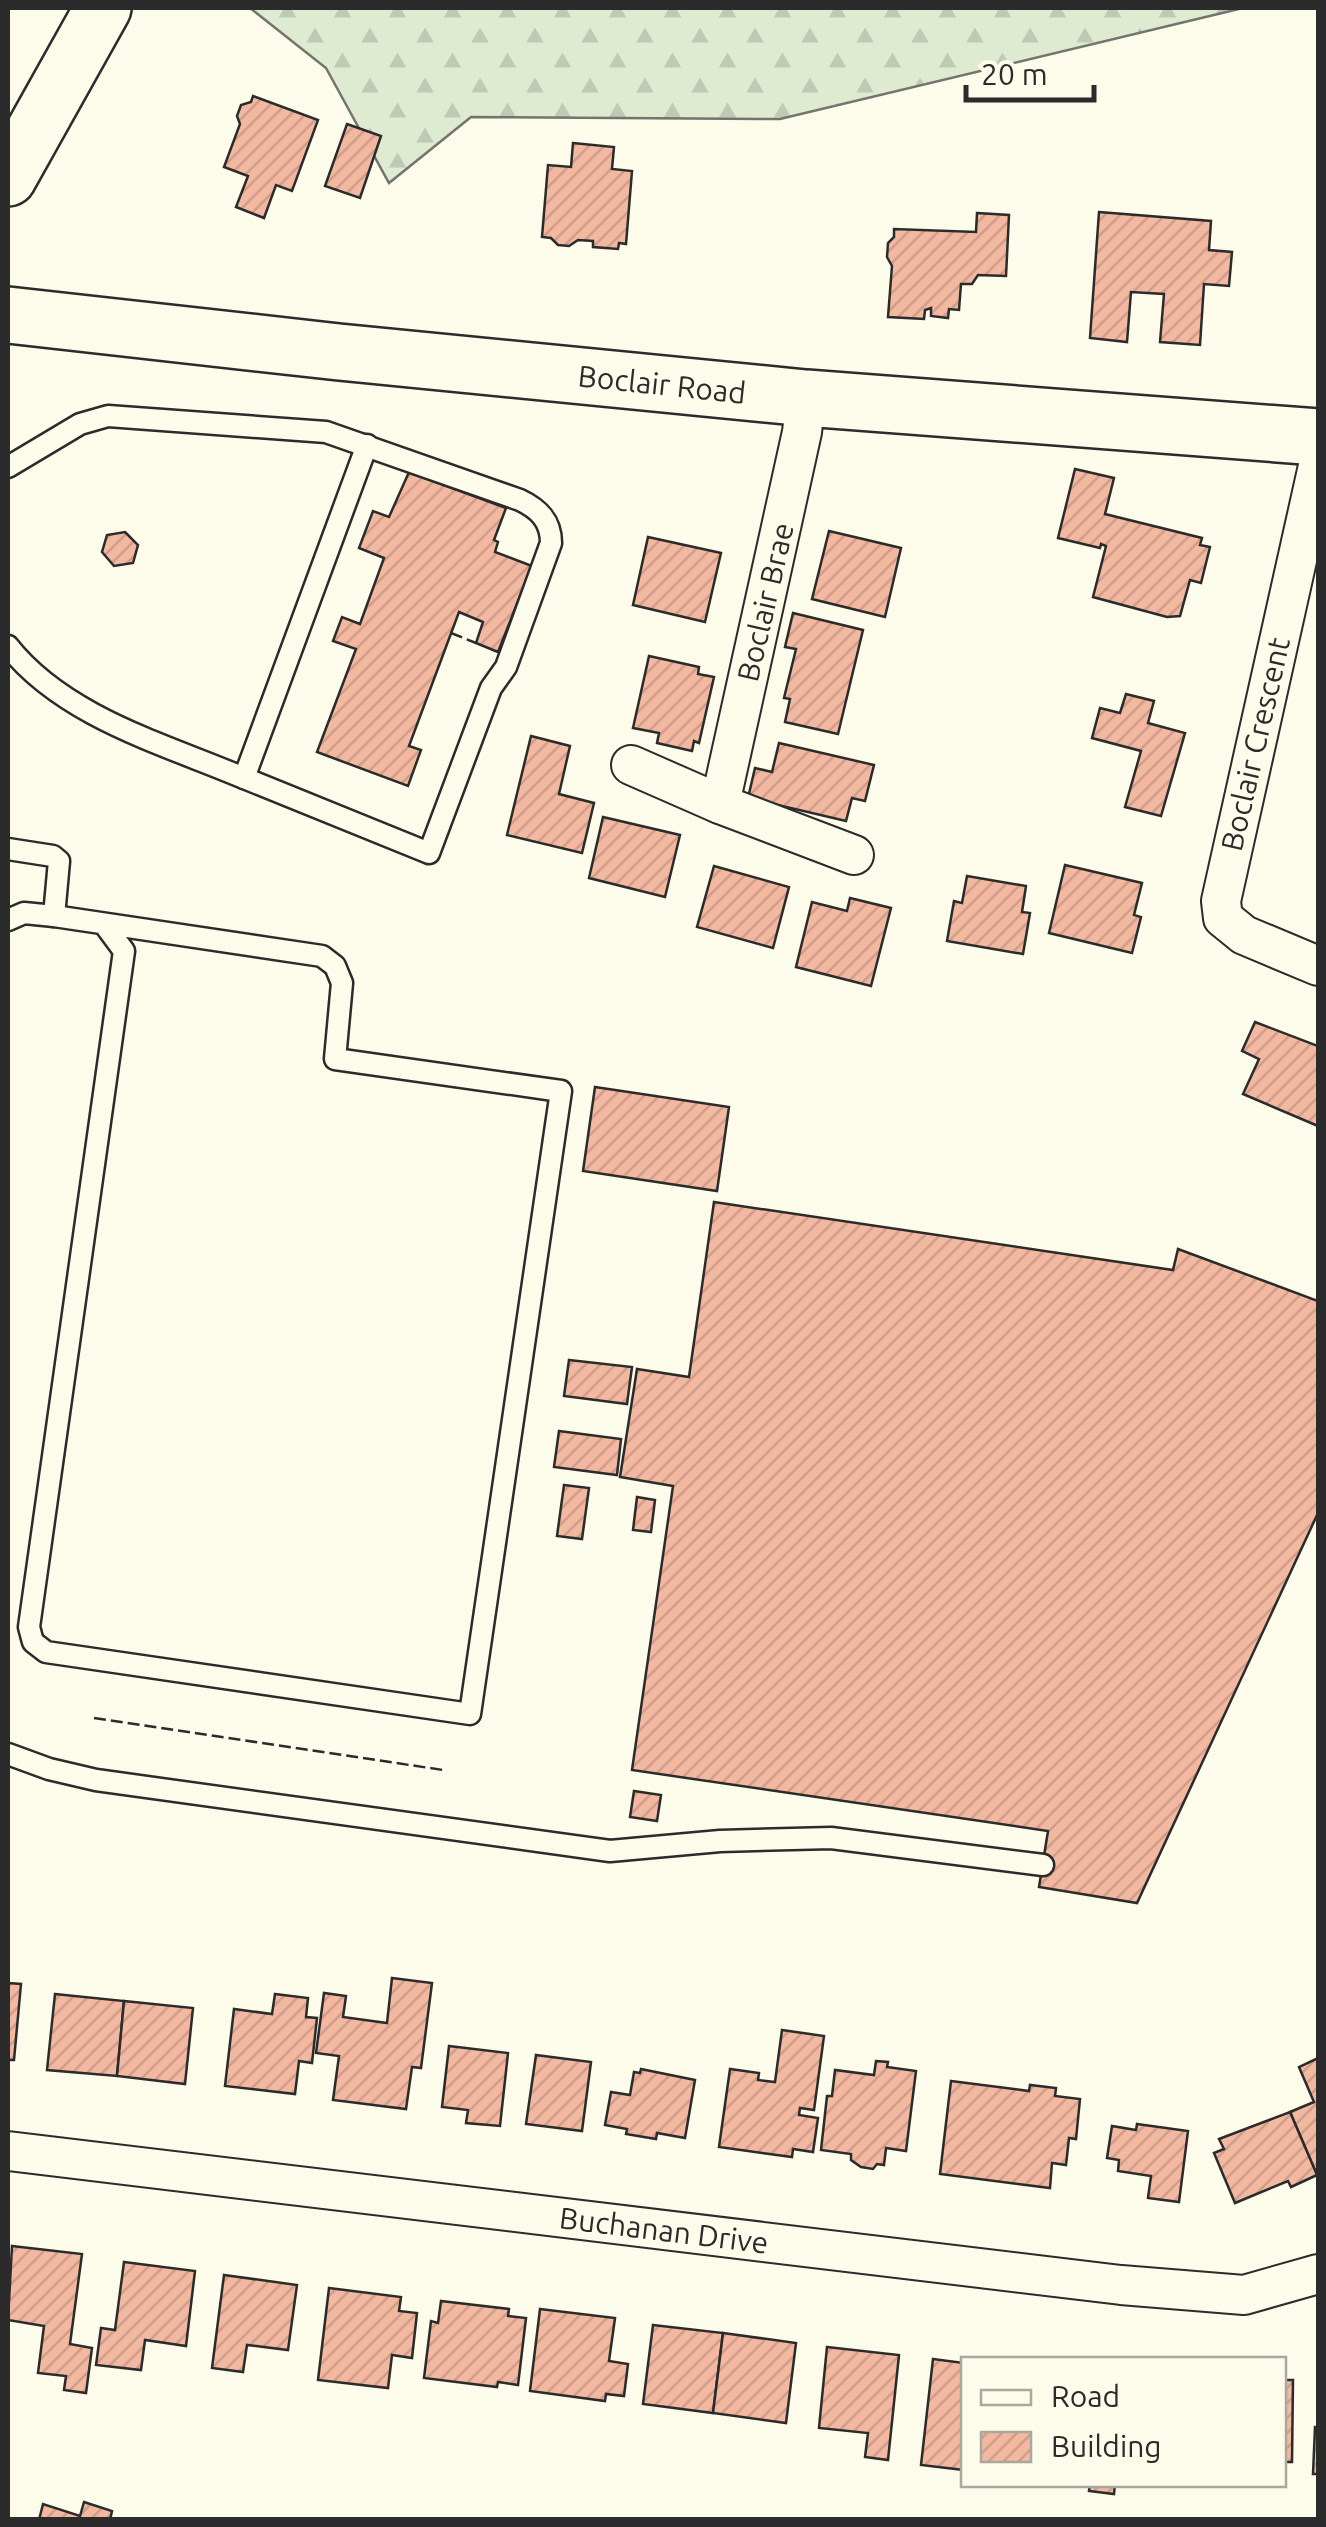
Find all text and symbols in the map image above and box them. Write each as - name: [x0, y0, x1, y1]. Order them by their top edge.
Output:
- scale bar: [966, 40, 1094, 102]
- text: 20 m: [981, 57, 1048, 91]
- street label: Boclair Road: [576, 358, 748, 410]
- street label: Boclair Brae: [730, 519, 800, 685]
- street label: Boclair Crescent: [1214, 634, 1296, 854]
- street label: Buchanan Drive: [558, 2200, 770, 2260]
- legend: [961, 2357, 1286, 2487]
- text: Road: [1051, 2379, 1120, 2413]
- text: Building: [1051, 2429, 1162, 2463]

